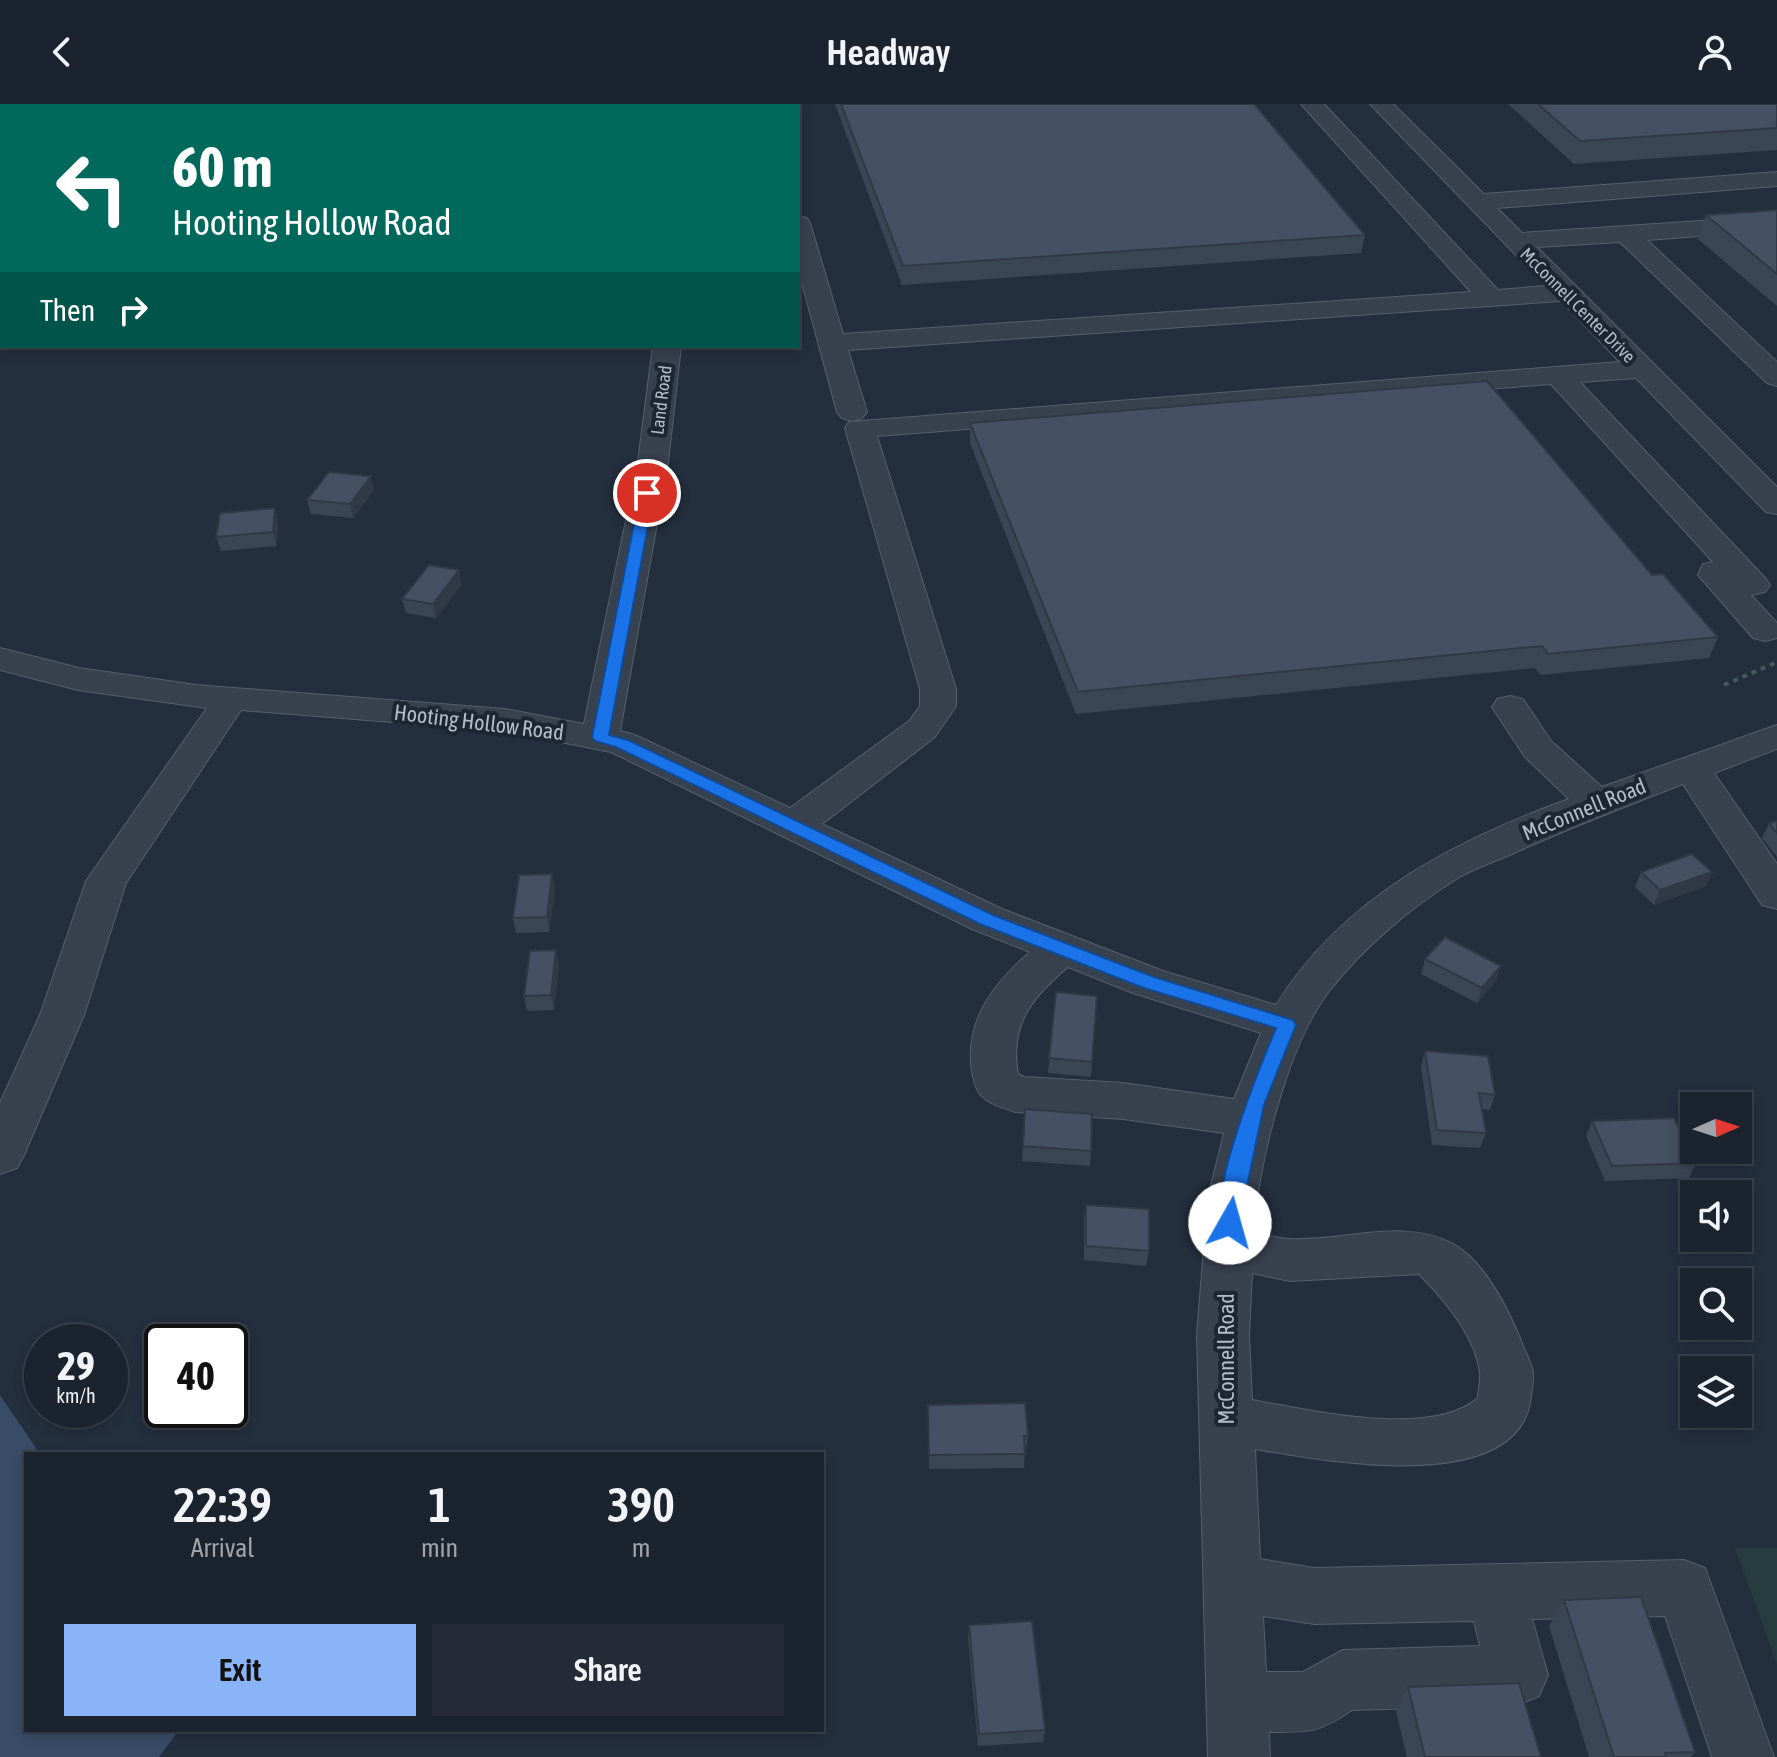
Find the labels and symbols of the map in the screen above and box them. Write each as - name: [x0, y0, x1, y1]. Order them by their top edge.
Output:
- street label: McConnell Center Drive: [1516, 243, 1640, 367]
- street label: Land Road: [646, 364, 676, 436]
- pin: [613, 459, 681, 527]
- street label: Hooting Hollow Road: [393, 699, 565, 745]
- street label: McConnell Road: [1518, 772, 1650, 846]
- north arrow: [1680, 1092, 1752, 1164]
- position arrow: [1188, 1181, 1272, 1265]
- street label: McConnell Road: [1213, 1293, 1239, 1425]
- speed limit sign: 40: [144, 1324, 248, 1428]

